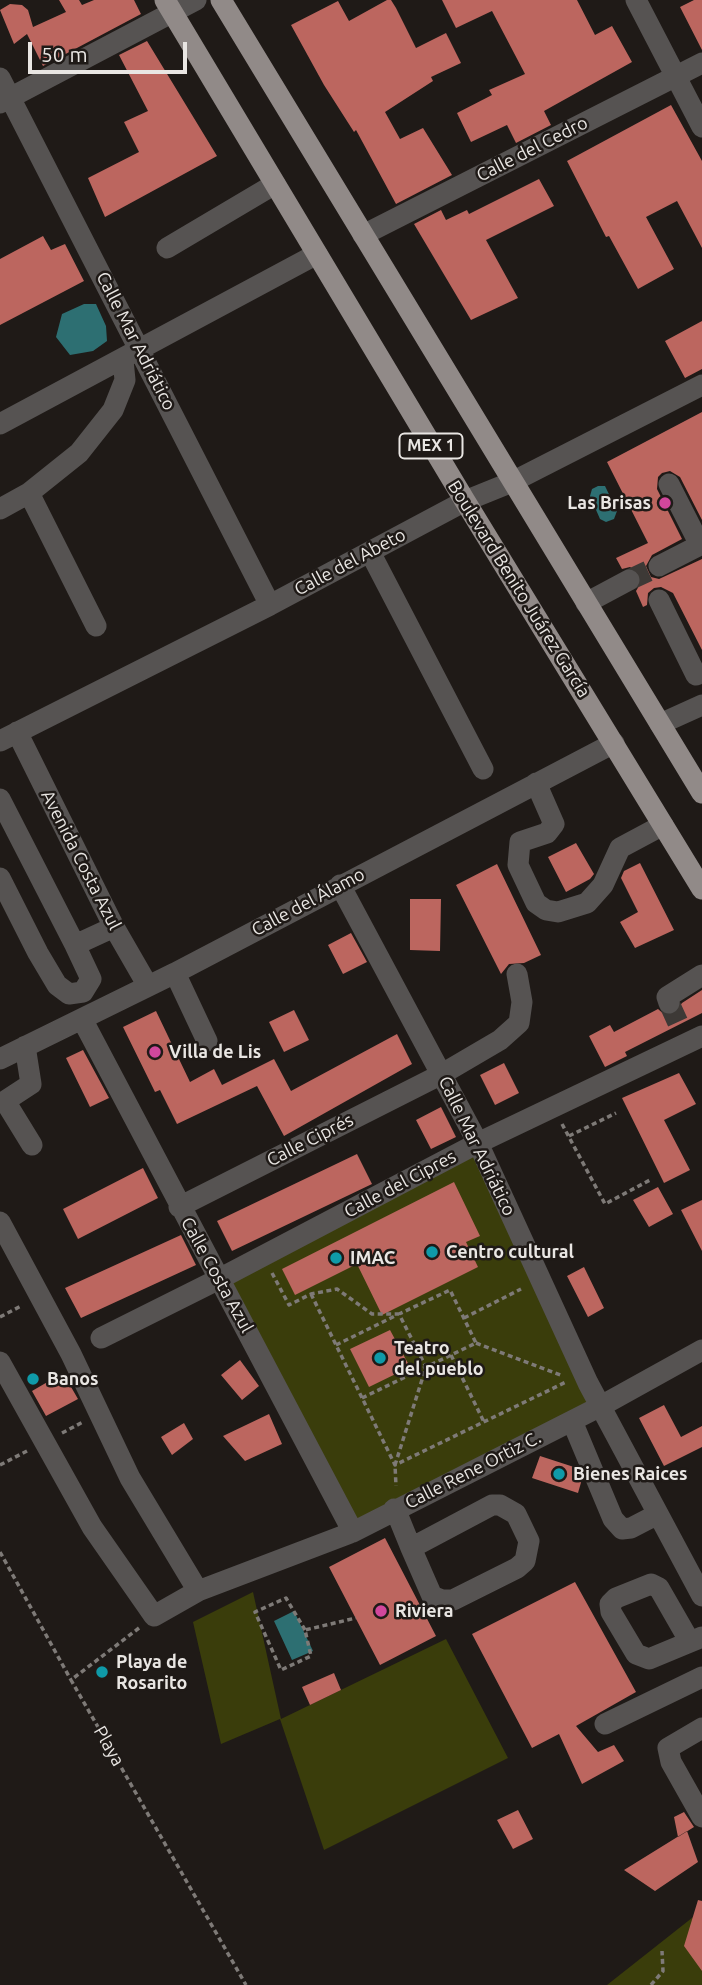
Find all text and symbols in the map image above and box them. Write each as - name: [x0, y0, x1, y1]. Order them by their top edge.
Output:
- scale bar: [32, 28, 191, 72]
- text: 50 m: [41, 42, 88, 66]
- street label: Calle del Cedro: [473, 112, 591, 186]
- street label: Calle Mar Adriático: [92, 268, 180, 414]
- road number: MEX 1: [400, 434, 462, 458]
- street label: Boulevard Benito Juárez García: [443, 477, 595, 701]
- place label: Las Brisas: [567, 492, 651, 514]
- marker: Las Brisas: [657, 495, 673, 511]
- street label: Calle del Abeto: [291, 524, 409, 600]
- street label: Avenida Costa Azul: [36, 787, 126, 933]
- street label: Calle del Álamo: [248, 863, 368, 941]
- place label: Villa de Lis: [169, 1041, 261, 1063]
- marker: Villa de Lis: [147, 1044, 163, 1060]
- street label: Calle Mar Adriático: [434, 1073, 520, 1219]
- street label: Calle Ciprés: [263, 1109, 357, 1171]
- street label: Calle del Cipres: [340, 1145, 460, 1223]
- street label: Calle Costa Azul: [176, 1213, 258, 1337]
- place label: Centro cultural: [446, 1241, 574, 1263]
- marker: Centro cultural: [424, 1244, 440, 1260]
- place label: IMAC: [350, 1247, 395, 1269]
- marker: IMAC: [328, 1250, 344, 1266]
- place label: Teatro del pueblo: [394, 1337, 484, 1380]
- marker: Teatro del pueblo: [372, 1350, 388, 1366]
- place label: Banos: [47, 1368, 99, 1390]
- marker: Banos: [25, 1371, 41, 1387]
- street label: Calle Rene Ortiz C.: [401, 1426, 545, 1514]
- place label: Bienes Raices: [573, 1463, 688, 1485]
- marker: Bienes Raices: [551, 1466, 567, 1482]
- place label: Riviera: [395, 1600, 454, 1622]
- marker: Riviera: [373, 1603, 389, 1619]
- place label: Playa de Rosarito: [116, 1651, 187, 1694]
- marker: Playa de Rosarito: [94, 1664, 110, 1680]
- street label: Playa: [89, 1722, 129, 1770]

